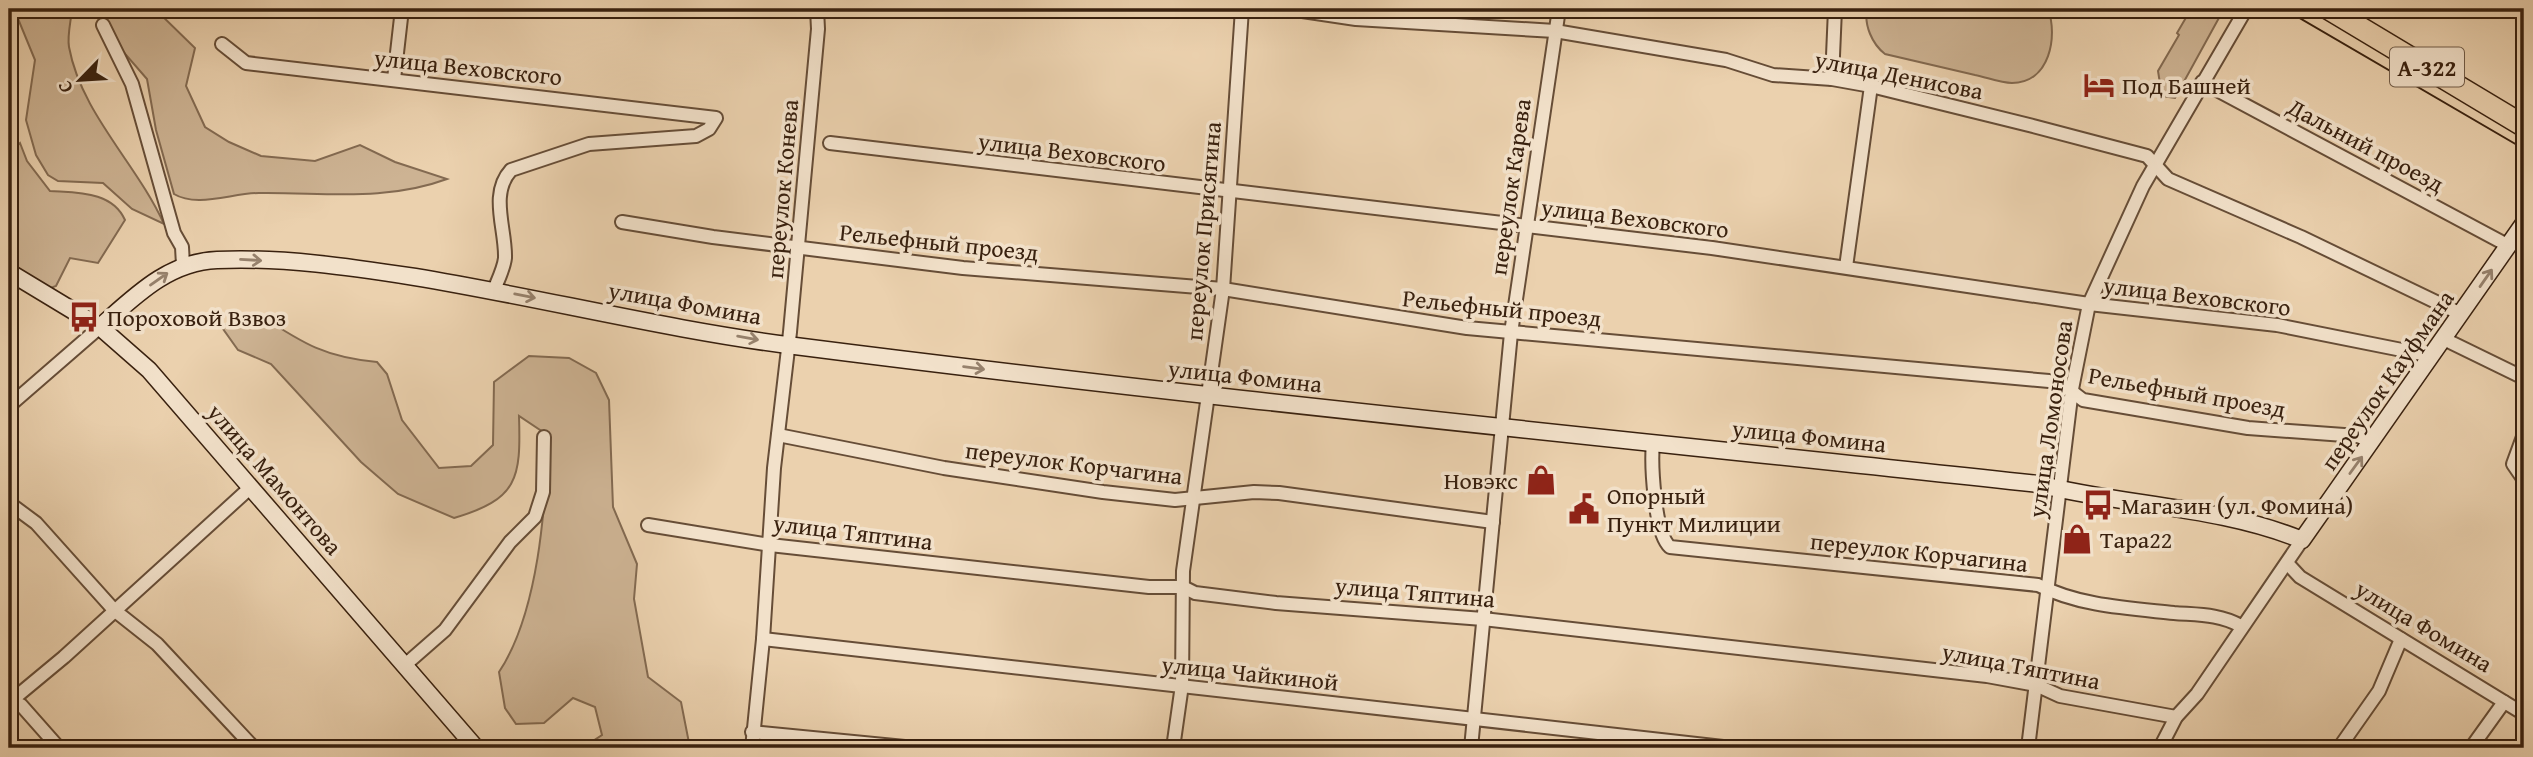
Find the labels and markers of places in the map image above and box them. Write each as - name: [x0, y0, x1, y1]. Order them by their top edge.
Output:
- hotel icon: Под Башней: [2082, 68, 2116, 102]
- place label: Под Башней: [2122, 68, 2251, 103]
- bus stop icon: Пороховой Взвоз: [67, 300, 101, 334]
- place label: Пороховой Взвоз: [107, 300, 286, 335]
- place label: Новэкс: [1444, 463, 1518, 498]
- shop icon: Новэкс: [1524, 463, 1558, 497]
- place label: Опорный Пункт Милиции: [1607, 478, 1781, 541]
- bus stop icon: Магазин (ул. Фомина): [2081, 488, 2115, 522]
- place label: Магазин (ул. Фомина): [2121, 488, 2353, 523]
- public building icon: Опорный Пункт Милиции: [1567, 492, 1601, 526]
- shop icon: Тара22: [2060, 522, 2094, 556]
- place label: Тара22: [2100, 522, 2172, 557]

